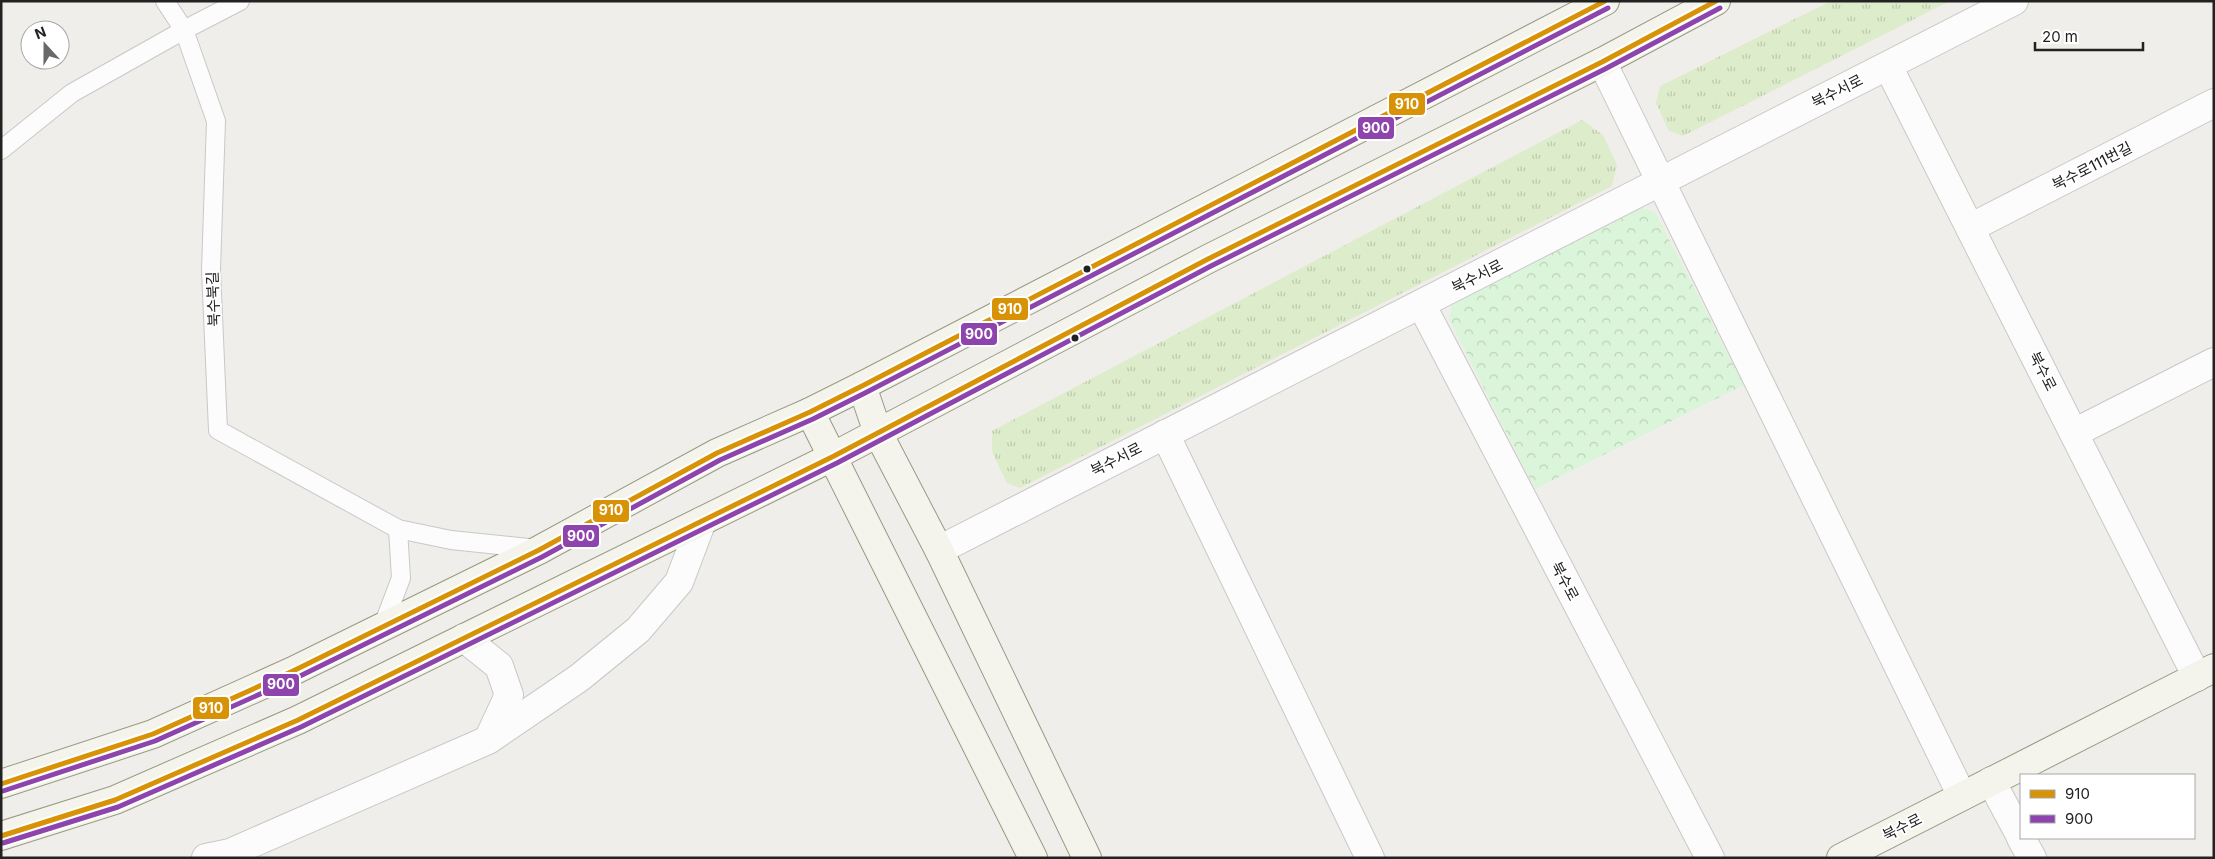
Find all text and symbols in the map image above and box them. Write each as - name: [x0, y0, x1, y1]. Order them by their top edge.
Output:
- north arrow: [20, 20, 70, 70]
- scale bar: [2035, 20, 2142, 52]
- text: N: [32, 23, 48, 42]
- text: 20 m: [2042, 27, 2078, 46]
- street label: 북수서로: [1808, 70, 1866, 112]
- line badge: 910: [1388, 92, 1426, 116]
- text: 910: [1395, 95, 1419, 112]
- line badge: 900: [1357, 116, 1395, 140]
- text: 900: [1362, 119, 1390, 136]
- street label: 북수로111번길: [2049, 138, 2135, 194]
- street label: 북수서로: [1448, 255, 1506, 297]
- unlabelled marker: [1082, 264, 1092, 274]
- street label: 북수북길: [203, 271, 223, 327]
- line badge: 910: [991, 297, 1029, 321]
- text: 910: [998, 300, 1022, 317]
- line badge: 900: [960, 322, 998, 346]
- text: 900: [965, 325, 993, 342]
- unlabelled marker: [1070, 333, 1080, 343]
- street label: 북수로: [2025, 348, 2061, 394]
- street label: 북수서로: [1087, 438, 1145, 480]
- line badge: 910: [592, 499, 630, 523]
- text: 910: [599, 501, 623, 518]
- line badge: 900: [562, 524, 600, 548]
- text: 900: [567, 527, 595, 544]
- street label: 북수로: [1547, 558, 1583, 604]
- line badge: 900: [262, 673, 300, 697]
- text: 900: [267, 675, 295, 692]
- line badge: 910: [192, 696, 230, 720]
- text: 910: [199, 699, 223, 716]
- legend: [2020, 774, 2195, 839]
- text: 910: [2065, 784, 2090, 803]
- street label: 북수로: [1879, 809, 1925, 845]
- text: 900: [2065, 809, 2093, 828]

